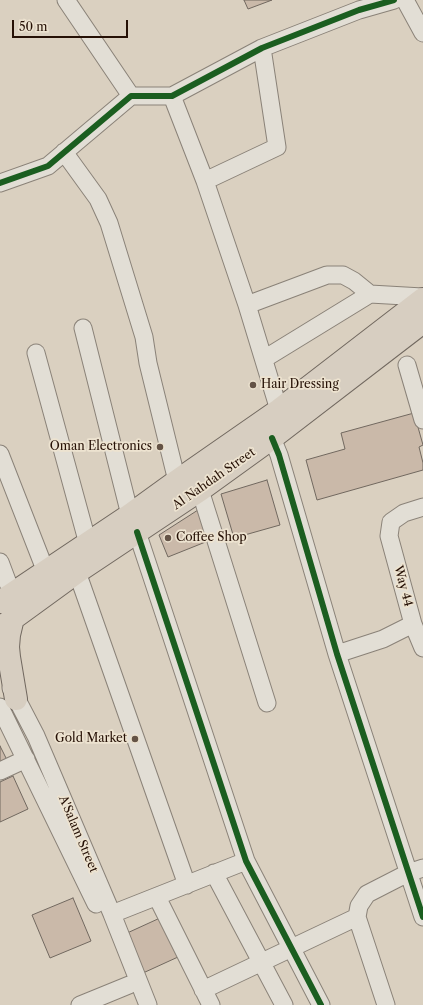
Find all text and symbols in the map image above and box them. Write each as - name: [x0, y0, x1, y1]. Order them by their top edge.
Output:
- scale bar: [14, 12, 130, 38]
- text: 50 m: [19, 19, 48, 34]
- place label: Hair Dressing: [261, 378, 339, 392]
- marker: Hair Dressing: [248, 380, 258, 390]
- place label: Oman Electronics: [50, 440, 152, 454]
- marker: Oman Electronics: [155, 442, 165, 452]
- street label: Al Nahdah Street: [170, 445, 258, 513]
- place label: Coffee Shop: [176, 531, 247, 545]
- marker: Coffee Shop: [163, 533, 173, 543]
- street label: Way 44: [391, 564, 415, 608]
- place label: Gold Market: [55, 732, 127, 746]
- marker: Gold Market: [130, 734, 140, 744]
- street label: A'Salam Street: [55, 793, 101, 875]

